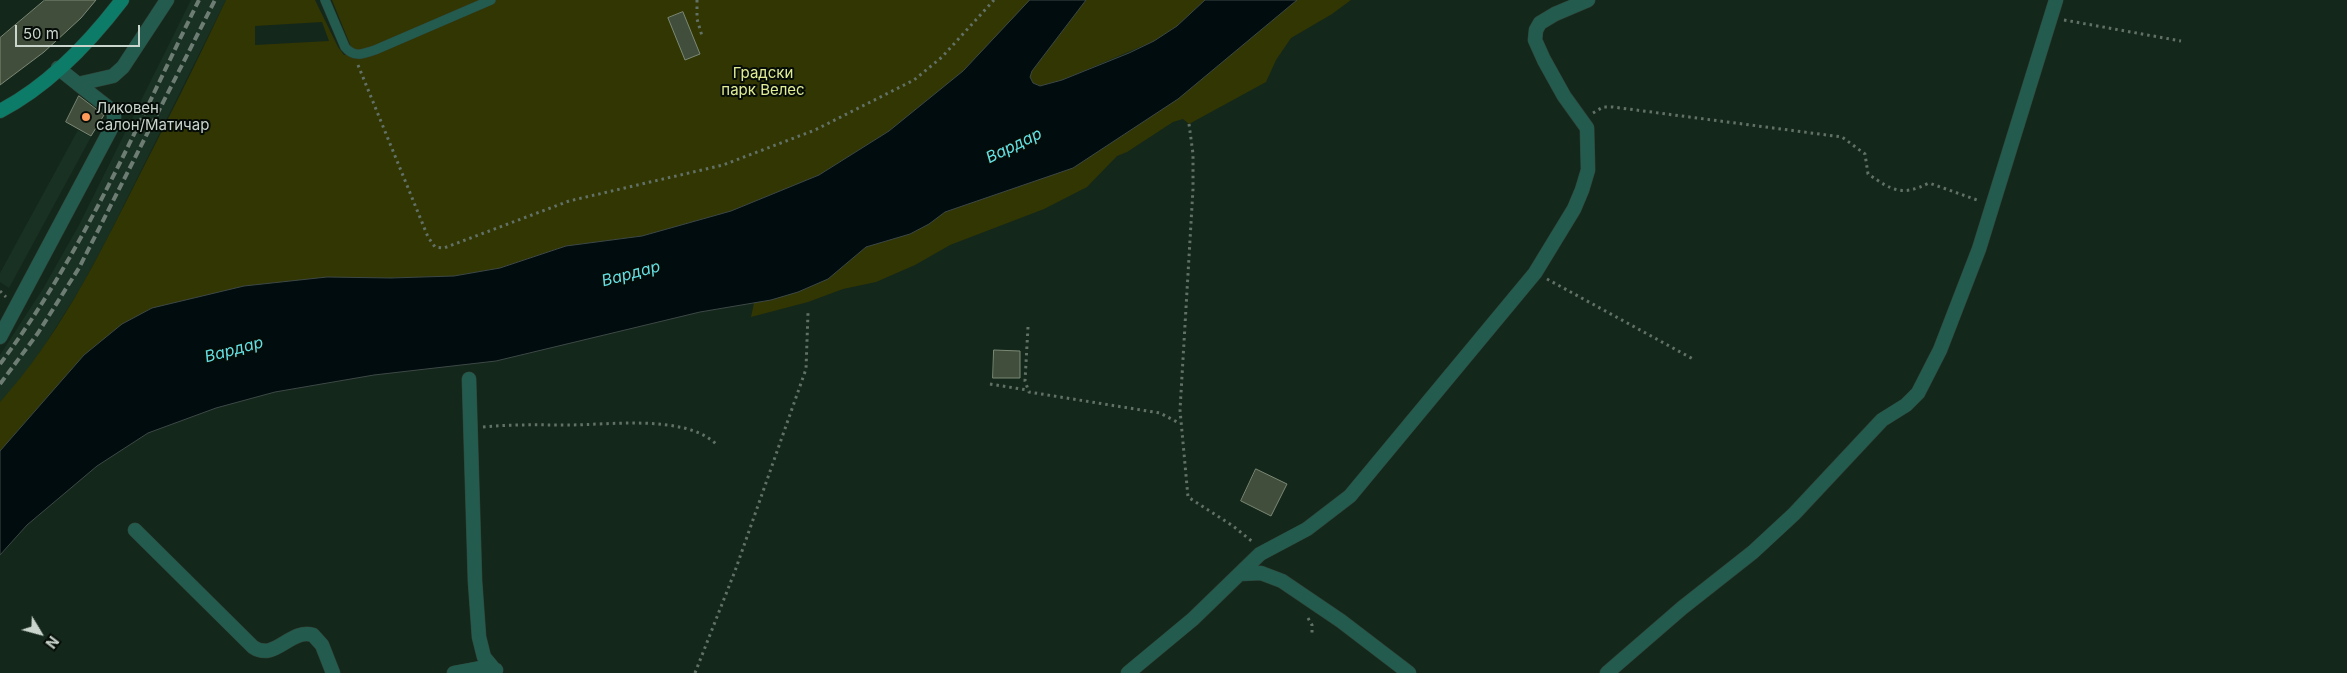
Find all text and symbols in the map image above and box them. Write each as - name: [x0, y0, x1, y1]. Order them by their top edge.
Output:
- scale bar: [18, 15, 142, 47]
- text: 50 m: [23, 24, 59, 43]
- park label: Градски парк Велес: [721, 64, 805, 99]
- place label: Ликовен салон/Матичар: [96, 99, 209, 134]
- marker: Ликовен салон/Матичар: [80, 111, 92, 123]
- water label: Вардар: [983, 124, 1045, 168]
- water label: Вардар: [600, 257, 662, 291]
- water label: Вардар: [203, 333, 265, 367]
- north arrow: [15, 608, 65, 658]
- text: N: [42, 633, 62, 652]

